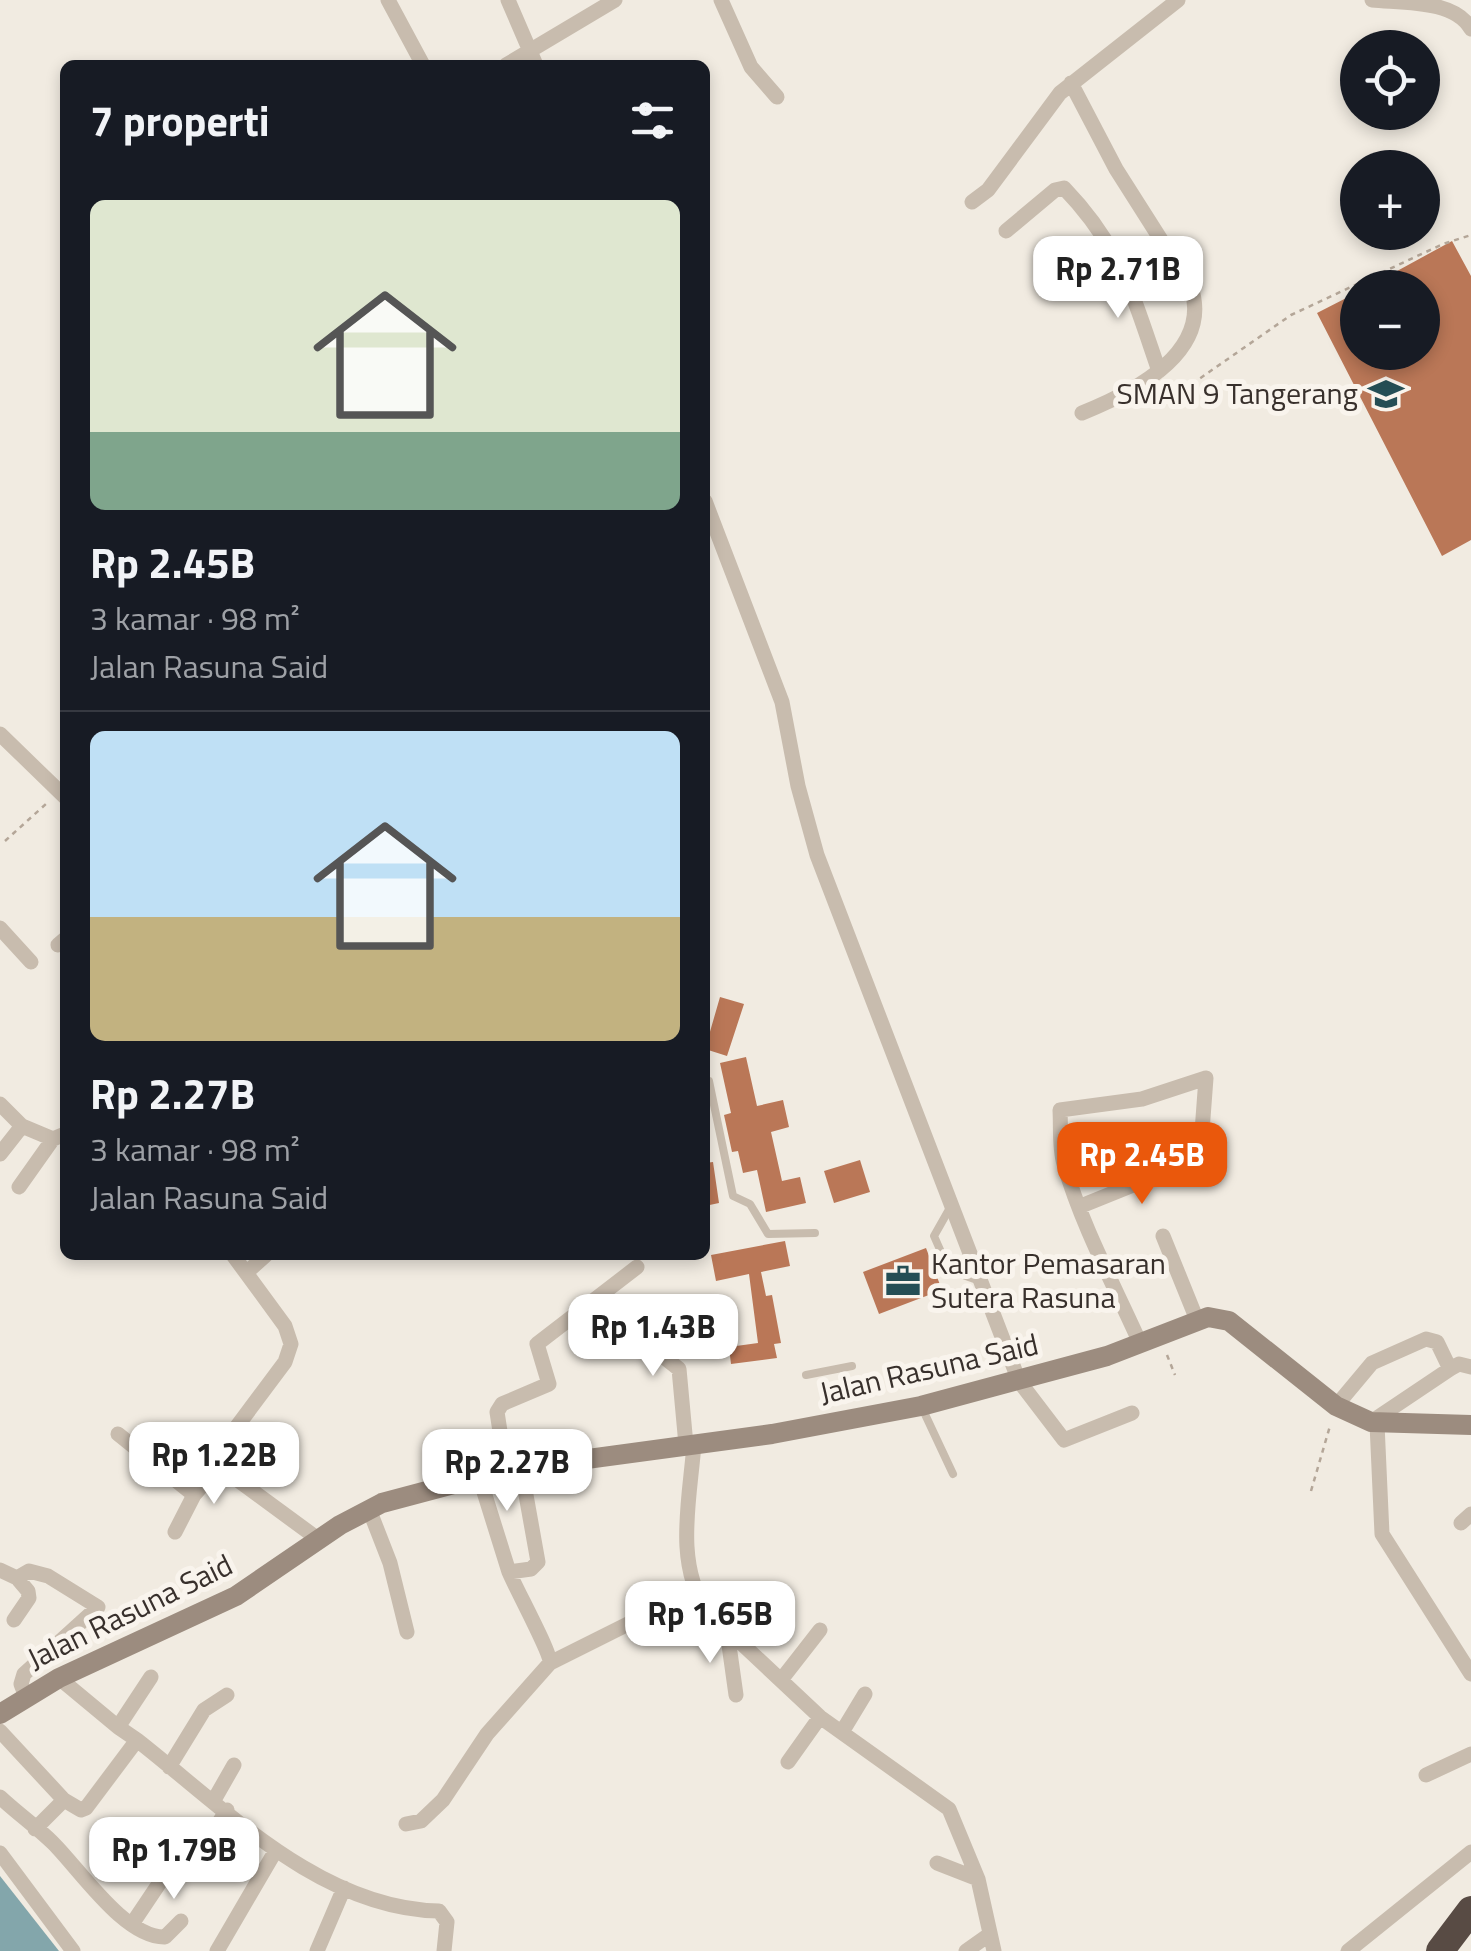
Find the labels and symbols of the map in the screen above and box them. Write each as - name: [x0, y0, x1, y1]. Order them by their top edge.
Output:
- pin: Rp 2.71B: [1015, 236, 1221, 321]
- place label: SMAN 9 Tangerang: [1117, 370, 1358, 416]
- school or university icon: SMAN 9 Tangerang: [1367, 375, 1405, 413]
- pin: Rp 2.45B: [1039, 1122, 1245, 1207]
- place label: Kantor Pemasaran Sutera Rasuna: [931, 1240, 1166, 1320]
- office icon: Kantor Pemasaran Sutera Rasuna: [884, 1262, 922, 1300]
- pin: Rp 1.43B: [550, 1294, 756, 1379]
- street label: Jalan Rasuna Said: [815, 1321, 1043, 1416]
- pin: Rp 1.22B: [111, 1422, 317, 1507]
- pin: Rp 2.27B: [404, 1429, 610, 1514]
- street label: Jalan Rasuna Said: [19, 1541, 240, 1681]
- pin: Rp 1.65B: [607, 1581, 813, 1666]
- pin: Rp 1.79B: [71, 1817, 277, 1902]

